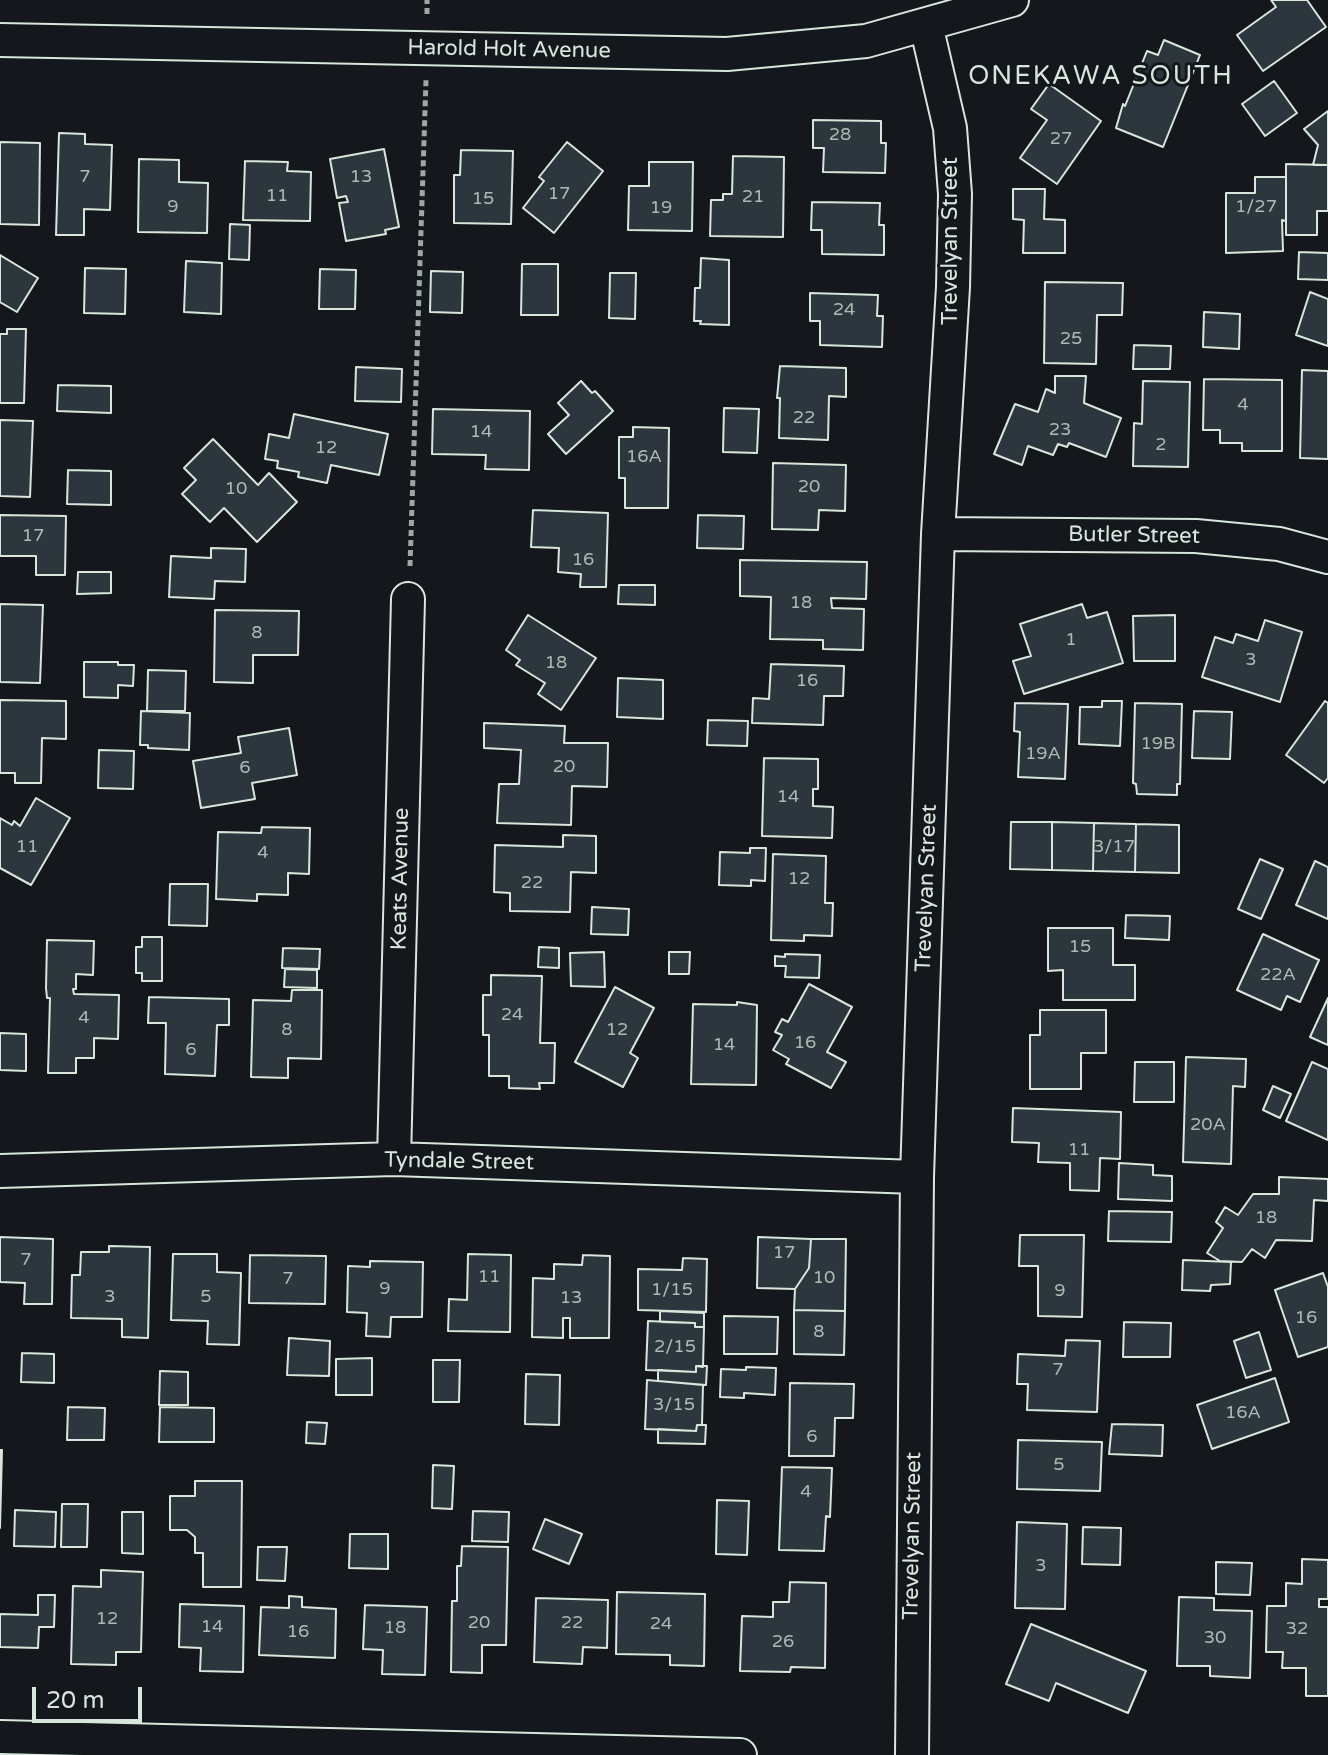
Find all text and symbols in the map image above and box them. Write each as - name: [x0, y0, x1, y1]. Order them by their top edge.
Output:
- street label: Harold Holt Avenue: [407, 35, 611, 65]
- district label: ONEKAWA SOUTH: [968, 61, 1234, 93]
- house number: 28: [829, 124, 851, 146]
- house number: 27: [1050, 128, 1072, 150]
- street label: Trevelyan Street: [938, 157, 964, 325]
- house number: 7: [79, 166, 91, 188]
- house number: 13: [350, 166, 372, 188]
- house number: 17: [548, 183, 570, 205]
- house number: 11: [266, 185, 288, 207]
- house number: 21: [742, 186, 764, 208]
- house number: 15: [472, 188, 494, 210]
- house number: 9: [167, 196, 179, 218]
- house number: 1/27: [1235, 196, 1277, 218]
- house number: 19: [650, 197, 672, 219]
- house number: 24: [833, 299, 855, 321]
- house number: 25: [1060, 328, 1082, 350]
- house number: 4: [1237, 394, 1249, 416]
- house number: 22: [793, 407, 815, 429]
- house number: 23: [1049, 419, 1071, 441]
- house number: 14: [470, 421, 492, 443]
- house number: 2: [1155, 434, 1167, 456]
- house number: 12: [315, 437, 337, 459]
- house number: 16A: [626, 446, 662, 468]
- house number: 20: [798, 476, 820, 498]
- house number: 10: [225, 478, 247, 500]
- street label: Butler Street: [1068, 522, 1200, 550]
- house number: 17: [22, 525, 44, 547]
- house number: 16: [572, 549, 594, 571]
- house number: 18: [790, 592, 812, 614]
- house number: 8: [251, 622, 263, 644]
- house number: 1: [1065, 629, 1077, 651]
- house number: 3: [1245, 649, 1257, 671]
- house number: 18: [545, 652, 567, 674]
- house number: 16: [796, 670, 818, 692]
- house number: 19B: [1140, 733, 1176, 755]
- house number: 19A: [1025, 743, 1061, 765]
- house number: 20: [553, 756, 575, 778]
- house number: 6: [239, 757, 251, 779]
- house number: 14: [777, 786, 799, 808]
- street label: Trevelyan Street: [911, 804, 943, 972]
- street label: Keats Avenue: [387, 807, 415, 951]
- house number: 11: [16, 836, 38, 858]
- house number: 3/17: [1093, 836, 1135, 858]
- house number: 4: [257, 842, 269, 864]
- house number: 12: [788, 868, 810, 890]
- house number: 22: [521, 872, 543, 894]
- house number: 15: [1069, 936, 1091, 958]
- house number: 22A: [1260, 964, 1296, 986]
- house number: 24: [501, 1004, 523, 1026]
- house number: 4: [78, 1007, 90, 1029]
- house number: 8: [281, 1019, 293, 1041]
- house number: 12: [606, 1019, 628, 1041]
- house number: 16: [794, 1032, 816, 1054]
- house number: 14: [713, 1034, 735, 1056]
- house number: 6: [185, 1039, 197, 1061]
- house number: 20A: [1190, 1114, 1226, 1136]
- house number: 11: [1068, 1139, 1090, 1161]
- street label: Tyndale Street: [384, 1147, 534, 1177]
- house number: 18: [1255, 1207, 1277, 1229]
- house number: 17: [773, 1242, 795, 1264]
- house number: 7: [20, 1249, 32, 1271]
- house number: 11: [478, 1266, 500, 1288]
- house number: 10: [813, 1267, 835, 1289]
- house number: 7: [282, 1268, 294, 1290]
- house number: 9: [379, 1278, 391, 1300]
- house number: 1/15: [651, 1279, 693, 1301]
- house number: 9: [1054, 1280, 1066, 1302]
- house number: 3: [104, 1286, 116, 1308]
- house number: 5: [200, 1286, 212, 1308]
- house number: 13: [560, 1287, 582, 1309]
- house number: 16: [1295, 1307, 1317, 1329]
- house number: 8: [813, 1321, 825, 1343]
- house number: 2/15: [654, 1336, 696, 1358]
- house number: 7: [1052, 1359, 1064, 1381]
- house number: 3/15: [653, 1394, 695, 1416]
- house number: 16A: [1225, 1402, 1261, 1424]
- house number: 6: [806, 1426, 818, 1448]
- street label: Trevelyan Street: [898, 1452, 928, 1620]
- house number: 5: [1053, 1454, 1065, 1476]
- house number: 4: [800, 1481, 812, 1503]
- house number: 3: [1035, 1555, 1047, 1577]
- house number: 12: [96, 1608, 118, 1630]
- house number: 20: [468, 1612, 490, 1634]
- house number: 22: [561, 1612, 583, 1634]
- house number: 24: [650, 1613, 672, 1635]
- house number: 14: [201, 1616, 223, 1638]
- house number: 18: [384, 1617, 406, 1639]
- house number: 32: [1286, 1618, 1308, 1640]
- house number: 16: [287, 1621, 309, 1643]
- house number: 30: [1204, 1627, 1226, 1649]
- house number: 26: [772, 1631, 794, 1653]
- scale bar: [36, 1671, 146, 1721]
- text: 20 m: [46, 1686, 104, 1715]

